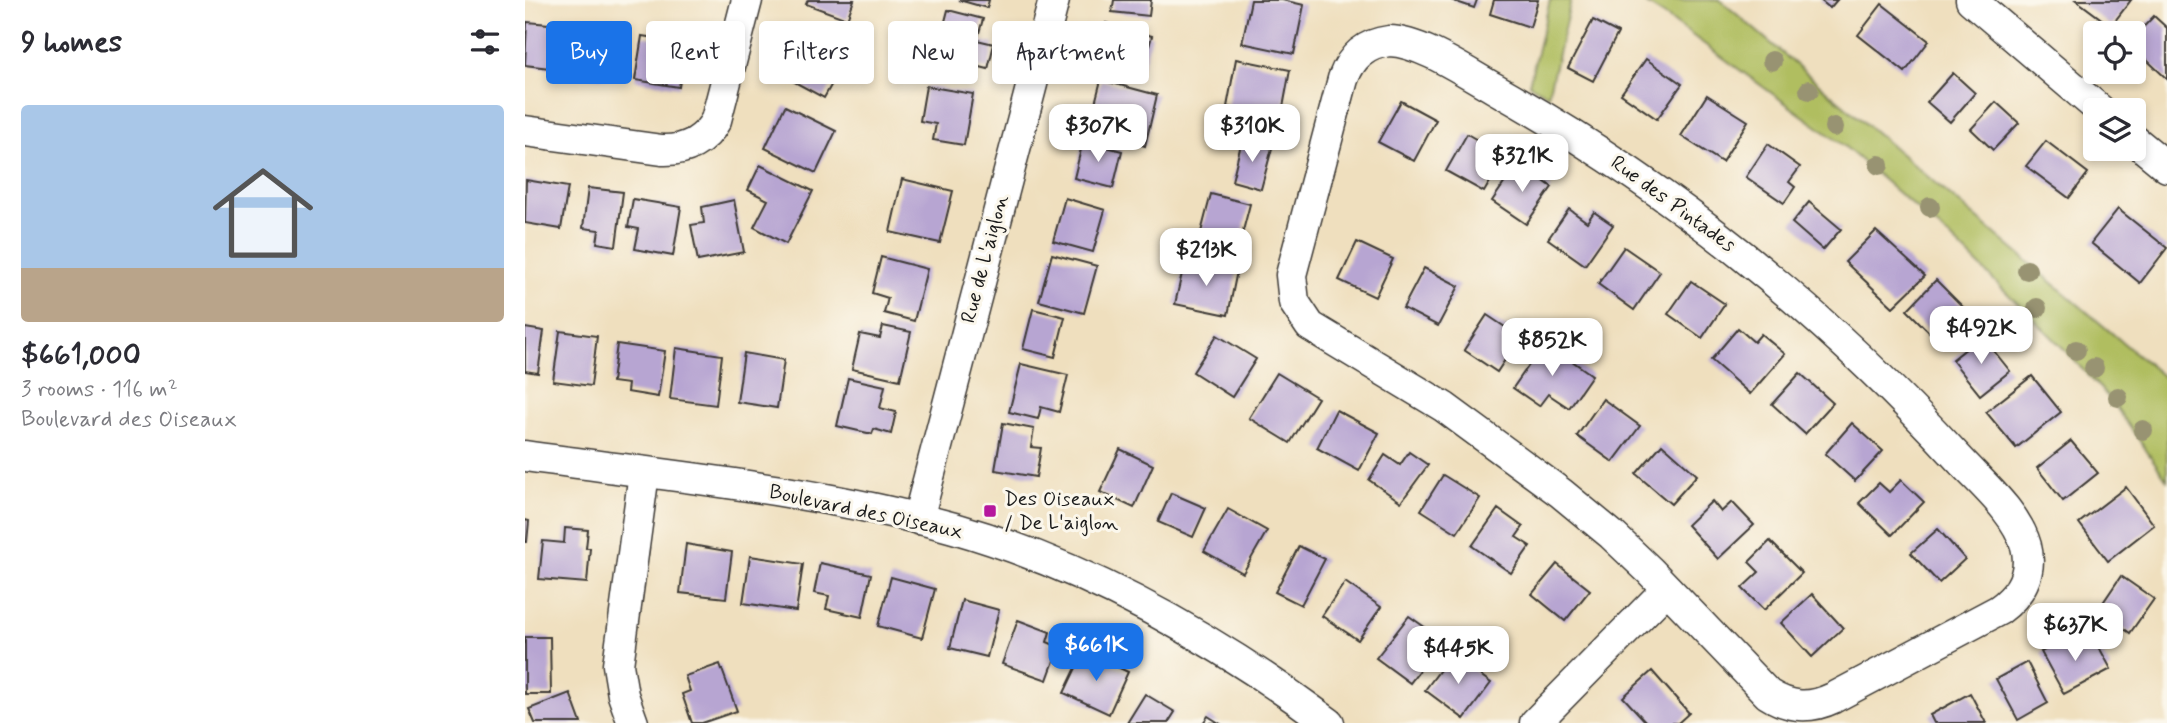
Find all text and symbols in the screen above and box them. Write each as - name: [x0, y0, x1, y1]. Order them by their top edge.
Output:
- chip: Buy: [546, 21, 632, 84]
- chip: Rent: [646, 21, 745, 84]
- chip: Filters: [759, 21, 874, 84]
- chip: New: [888, 21, 978, 84]
- chip: Apartment: [992, 21, 1149, 84]
- map controls: [2083, 21, 2146, 161]
- button: locate: [2083, 21, 2146, 84]
- text: 9 homes: [21, 23, 122, 62]
- icon: filters: [466, 23, 504, 61]
- button: layers: [2083, 98, 2146, 161]
- pin: $307K: [1049, 104, 1147, 164]
- pin: $310K: [1203, 104, 1301, 164]
- text: $307K: [1065, 112, 1131, 142]
- text: $310K: [1220, 112, 1284, 142]
- pin: $321K: [1473, 134, 1571, 194]
- text: $321K: [1491, 142, 1553, 172]
- street label: Rue des Pintades: [1605, 149, 1741, 259]
- icon: home: [200, 150, 326, 276]
- street label: Rue de L'aiglon: [954, 191, 1016, 326]
- pin: $213K: [1157, 229, 1255, 288]
- text: $213K: [1176, 236, 1236, 266]
- pin: $492K: [1932, 306, 2030, 366]
- text: $492K: [1946, 314, 2016, 344]
- pin: $852K: [1503, 318, 1601, 378]
- text: $852K: [1518, 326, 1586, 356]
- text: $661,000: [21, 336, 141, 375]
- text: 3 rooms · 116 m²: [21, 375, 178, 405]
- text: Boulevard des Oiseaux: [21, 405, 237, 435]
- street label: Boulevard des Oiseaux: [767, 478, 965, 546]
- place label: Des Oiseaux / De L'aiglon: [1004, 485, 1119, 537]
- marker: Des Oiseaux / De L'aiglon: [982, 503, 998, 519]
- pin: $637K: [2026, 604, 2124, 663]
- text: $637K: [2043, 611, 2107, 641]
- pin: $661K: [1047, 624, 1145, 683]
- pin: $445K: [1409, 626, 1507, 686]
- text: $661K: [1064, 631, 1128, 661]
- text: $445K: [1423, 634, 1493, 664]

